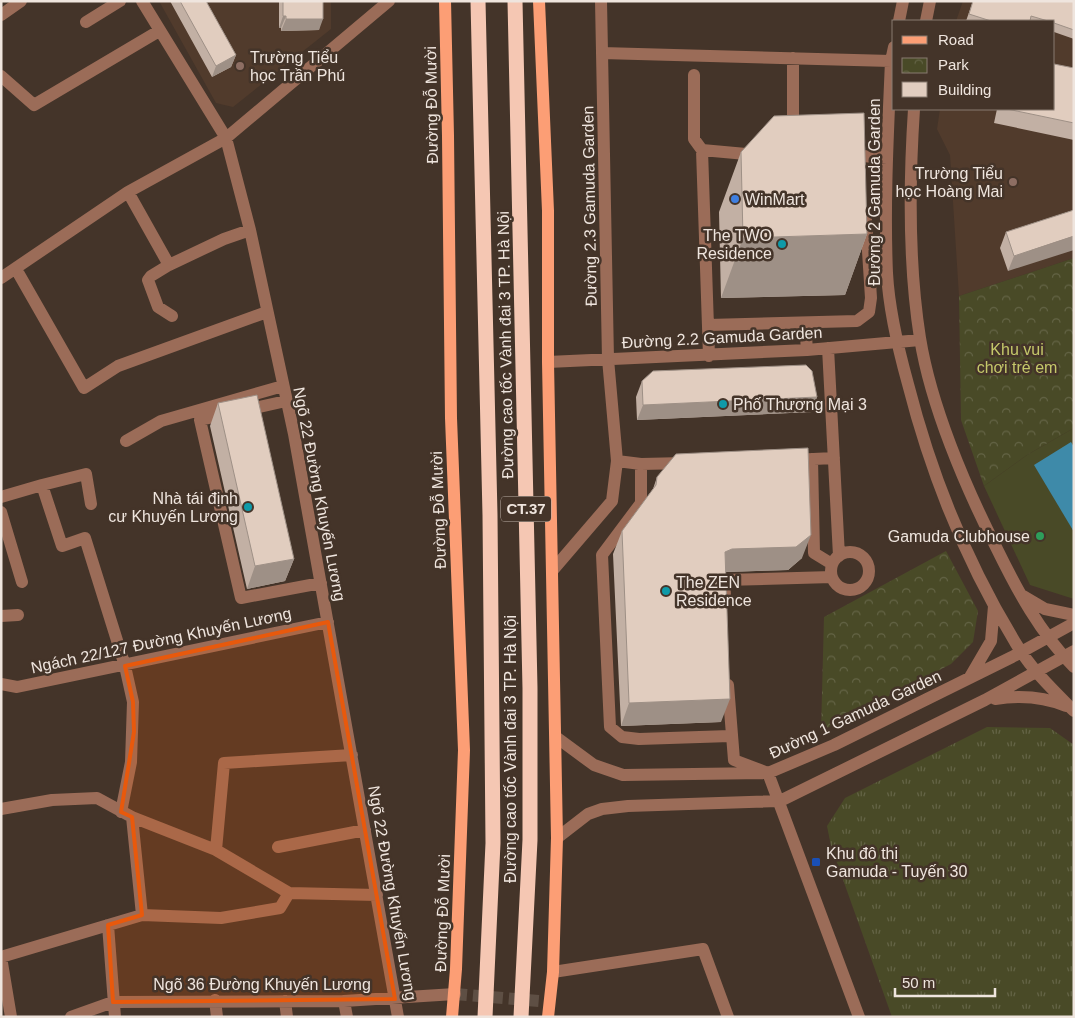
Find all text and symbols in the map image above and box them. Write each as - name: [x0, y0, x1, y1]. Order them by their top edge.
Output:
- legend: [892, 20, 1055, 110]
- text: Road: [938, 31, 974, 48]
- street label: Đường Đỗ Mười: [421, 46, 441, 164]
- place label: Trường Tiểu học Trần Phú: [250, 49, 345, 84]
- text: Park: [938, 56, 969, 73]
- marker: Trường Tiểu học Trần Phú: [234, 60, 246, 72]
- text: Building: [938, 81, 991, 98]
- street label: Đường 2 Gamuda Garden: [866, 98, 883, 286]
- street label: Đường 2.3 Gamuda Garden: [579, 105, 600, 307]
- place label: Trường Tiểu học Hoàng Mai: [895, 165, 1003, 200]
- marker: Trường Tiểu học Hoàng Mai: [1007, 176, 1019, 188]
- place label: WinMart: [745, 191, 805, 208]
- marker: WinMart: [729, 193, 741, 205]
- street label: Đường cao tốc Vành đai 3 TP. Hà Nội: [495, 211, 516, 479]
- place label: The TWO Residence: [696, 227, 772, 262]
- marker: The TWO Residence: [776, 238, 788, 250]
- street label: Đường 2.2 Gamuda Garden: [621, 324, 823, 351]
- park label: Khu vui chơi trẻ em: [977, 341, 1057, 376]
- street label: Ngõ 22 Đường Khuyến Lương: [290, 386, 349, 603]
- place label: Phố Thương Mại 3: [733, 396, 867, 413]
- marker: Phố Thương Mại 3: [717, 398, 729, 410]
- street label: Đường Đỗ Mười: [427, 451, 449, 569]
- place label: Nhà tái định cư Khuyến Lương: [108, 490, 238, 525]
- road number: CT.37: [501, 496, 551, 522]
- marker: Nhà tái định cư Khuyến Lương: [242, 501, 254, 513]
- place label: Gamuda Clubhouse: [888, 528, 1030, 545]
- marker: Gamuda Clubhouse: [1034, 530, 1046, 542]
- place label: The ZEN Residence: [676, 574, 752, 609]
- marker: The ZEN Residence: [660, 585, 672, 597]
- street label: Ngách 22/127 Đường Khuyến Lương: [29, 605, 293, 676]
- street label: Đường cao tốc Vành đai 3 TP. Hà Nội: [502, 615, 519, 883]
- street label: Đường 1 Gamuda Garden: [767, 667, 944, 762]
- street label: Ngõ 22 Đường Khuyến Lương: [365, 784, 420, 1002]
- place label: Khu đô thị Gamuda - Tuyến 30: [826, 845, 968, 880]
- street label: Đường Đỗ Mười: [431, 854, 453, 972]
- marker: Khu đô thị Gamuda - Tuyến 30: [810, 856, 822, 868]
- scale bar: [895, 966, 995, 998]
- text: 50 m: [902, 974, 935, 991]
- street label: Ngõ 36 Đường Khuyến Lương: [153, 976, 371, 993]

